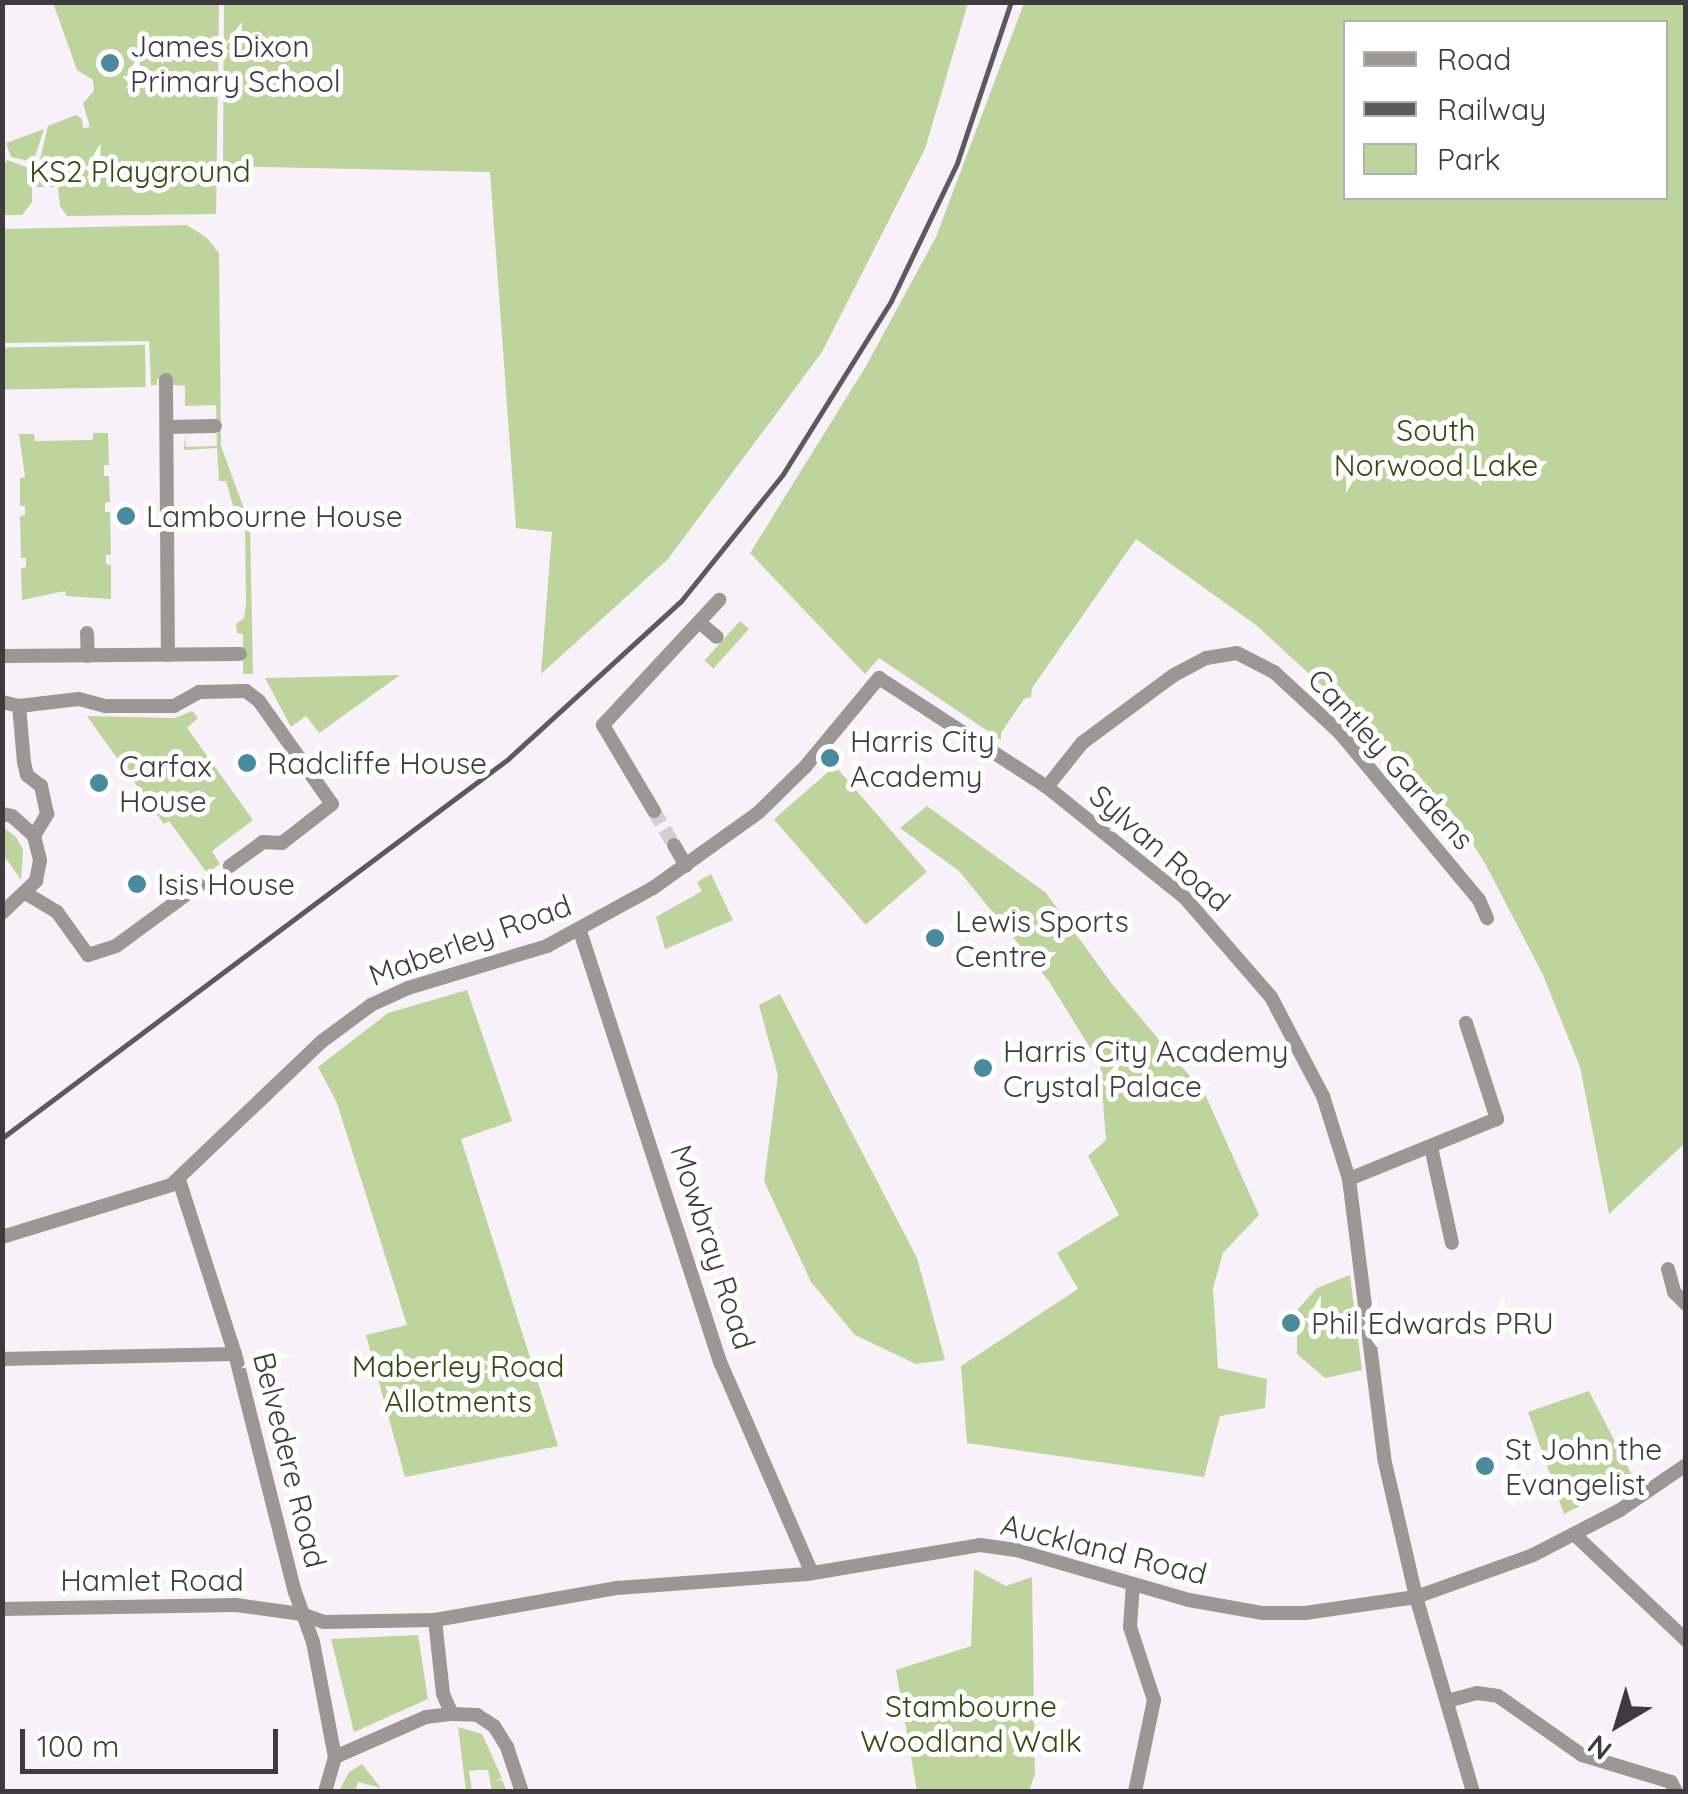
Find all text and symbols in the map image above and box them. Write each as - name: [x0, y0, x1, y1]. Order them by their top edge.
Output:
- legend: [1343, 20, 1668, 200]
- place label: James Dixon Primary School: [130, 28, 341, 98]
- text: Road: [1437, 40, 1511, 78]
- marker: James Dixon Primary School: [99, 52, 121, 74]
- text: Railway: [1437, 90, 1546, 128]
- text: Park: [1437, 140, 1501, 178]
- park label: KS2 Playground: [29, 153, 251, 189]
- park label: South Norwood Lake: [1334, 412, 1538, 482]
- place label: Lambourne House: [146, 498, 403, 534]
- marker: Lambourne House: [115, 505, 137, 527]
- street label: Cantley Gardens: [1300, 661, 1482, 857]
- place label: Harris City Academy: [850, 723, 995, 794]
- place label: Radcliffe House: [267, 745, 487, 781]
- marker: Harris City Academy: [819, 747, 841, 769]
- place label: Carfax House: [119, 748, 212, 818]
- marker: Radcliffe House: [236, 752, 258, 774]
- marker: Carfax House: [88, 772, 110, 794]
- street label: Sylvan Road: [1083, 777, 1237, 919]
- place label: Isis House: [157, 866, 295, 902]
- marker: Isis House: [126, 873, 148, 895]
- street label: Maberley Road: [364, 887, 576, 993]
- place label: Lewis Sports Centre: [955, 903, 1129, 974]
- marker: Lewis Sports Centre: [924, 927, 946, 949]
- place label: Harris City Academy Crystal Palace: [1003, 1033, 1288, 1104]
- marker: Harris City Academy Crystal Palace: [972, 1057, 994, 1079]
- street label: Mowbray Road: [663, 1140, 763, 1354]
- place label: Phil Edwards PRU: [1311, 1305, 1554, 1341]
- marker: Phil Edwards PRU: [1280, 1312, 1302, 1334]
- street label: Belvedere Road: [246, 1348, 334, 1572]
- park label: Maberley Road Allotments: [352, 1348, 564, 1418]
- place label: St John the Evangelist: [1505, 1431, 1662, 1502]
- marker: St John the Evangelist: [1474, 1455, 1496, 1477]
- street label: Auckland Road: [997, 1506, 1211, 1592]
- street label: Hamlet Road: [60, 1562, 244, 1598]
- north arrow: [1568, 1674, 1668, 1774]
- park label: Stambourne Woodland Walk: [860, 1688, 1082, 1758]
- scale bar: [25, 1709, 282, 1771]
- text: 100 m: [37, 1727, 119, 1765]
- text: N: [1580, 1728, 1618, 1768]

